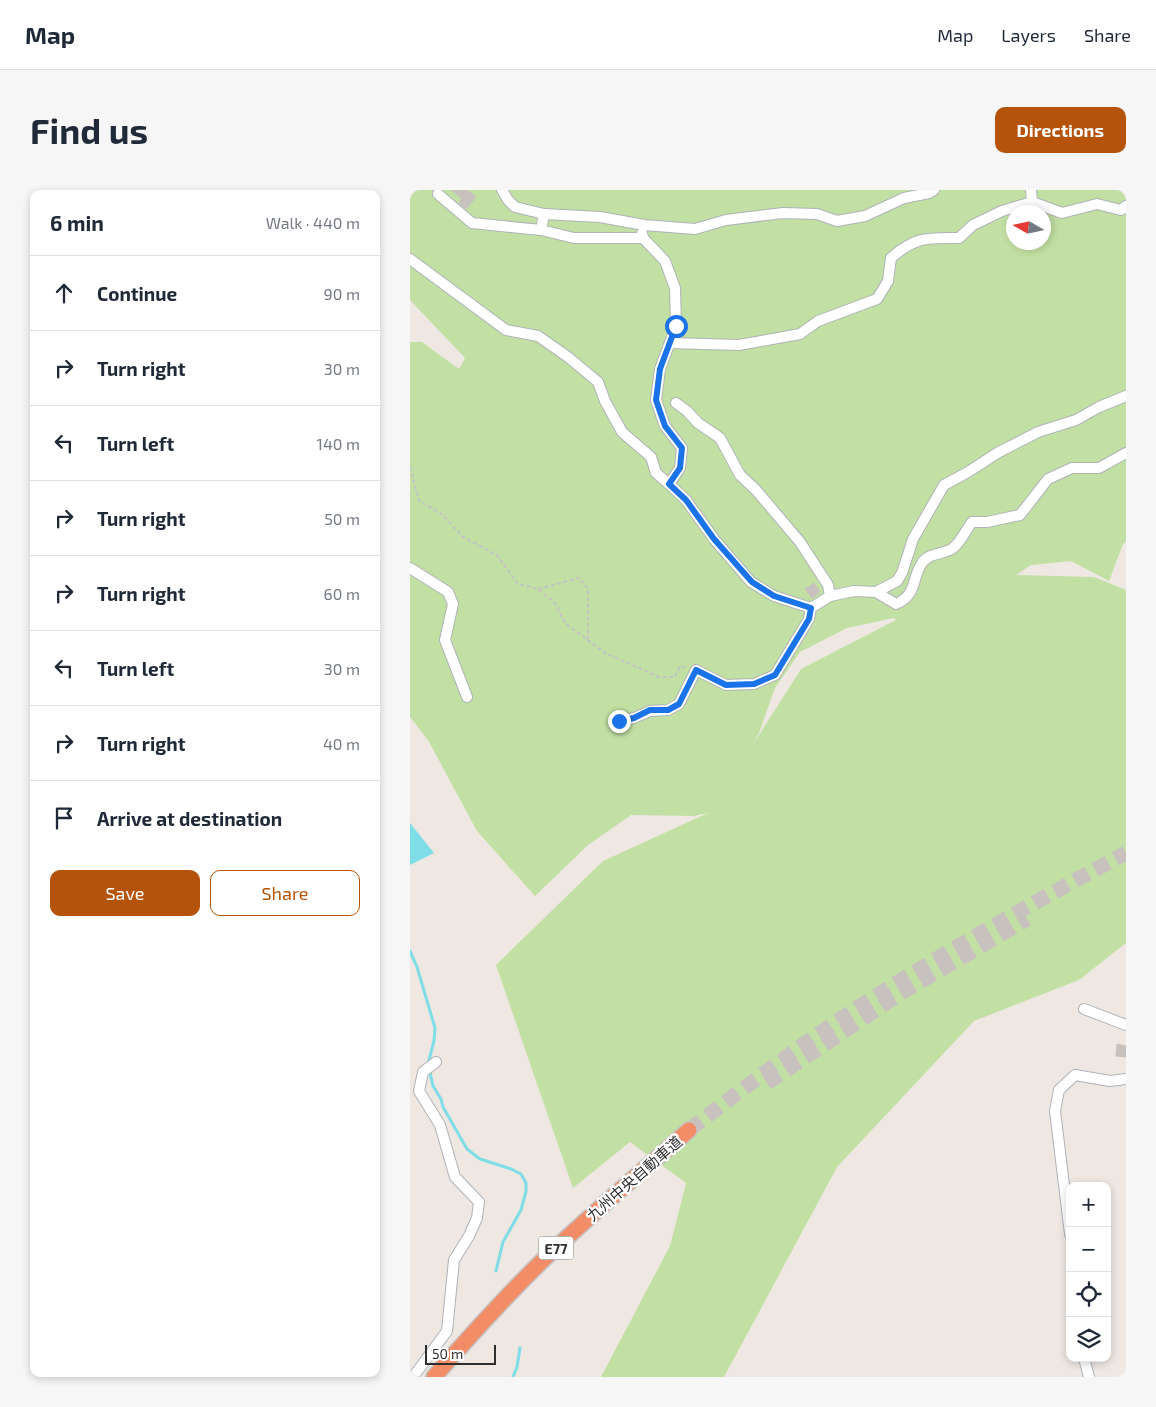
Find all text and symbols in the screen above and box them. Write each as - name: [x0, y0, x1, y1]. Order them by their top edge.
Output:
- text: Map: [25, 20, 75, 49]
- text: Map: [937, 24, 973, 46]
- text: Layers: [1001, 24, 1056, 46]
- text: Share: [1084, 24, 1131, 46]
- button: Directions: [995, 107, 1126, 153]
- text: Find us: [30, 109, 148, 151]
- north arrow: [1006, 205, 1051, 250]
- text: 6 min: [50, 210, 104, 235]
- text: Walk · 440 m: [266, 213, 360, 232]
- icon: ahead: [50, 279, 78, 307]
- text: Continue: [97, 282, 177, 305]
- text: 90 m: [324, 284, 360, 303]
- route start: [665, 315, 688, 338]
- icon: right: [50, 354, 78, 382]
- text: Turn right: [97, 357, 185, 380]
- text: 30 m: [324, 359, 360, 378]
- icon: left: [50, 429, 78, 457]
- text: Turn left: [97, 432, 174, 455]
- text: 140 m: [317, 434, 360, 453]
- icon: right: [50, 504, 78, 532]
- text: Turn right: [97, 507, 185, 530]
- text: 50 m: [324, 509, 360, 528]
- icon: right: [50, 579, 78, 607]
- text: Turn right: [97, 582, 185, 605]
- text: 60 m: [324, 584, 360, 603]
- icon: left: [50, 654, 78, 682]
- text: Turn left: [97, 657, 174, 680]
- text: 30 m: [324, 659, 360, 678]
- route end: [608, 710, 631, 733]
- icon: right: [50, 729, 78, 757]
- text: Turn right: [97, 732, 185, 755]
- text: 40 m: [323, 734, 360, 753]
- icon: arrive: [50, 804, 78, 832]
- text: Arrive at destination: [97, 807, 282, 830]
- button: Save: [50, 870, 200, 916]
- button: Share: [210, 870, 360, 916]
- street label: 九州中央自動車道: [583, 1132, 685, 1224]
- map controls: [1066, 1182, 1111, 1362]
- button: +: [1066, 1182, 1111, 1227]
- button: −: [1066, 1227, 1111, 1272]
- road number: E77: [538, 1236, 574, 1260]
- button: locate: [1066, 1272, 1111, 1317]
- button: layers: [1066, 1317, 1111, 1362]
- scale bar: [425, 1342, 496, 1365]
- text: 50 m: [432, 1345, 463, 1362]

